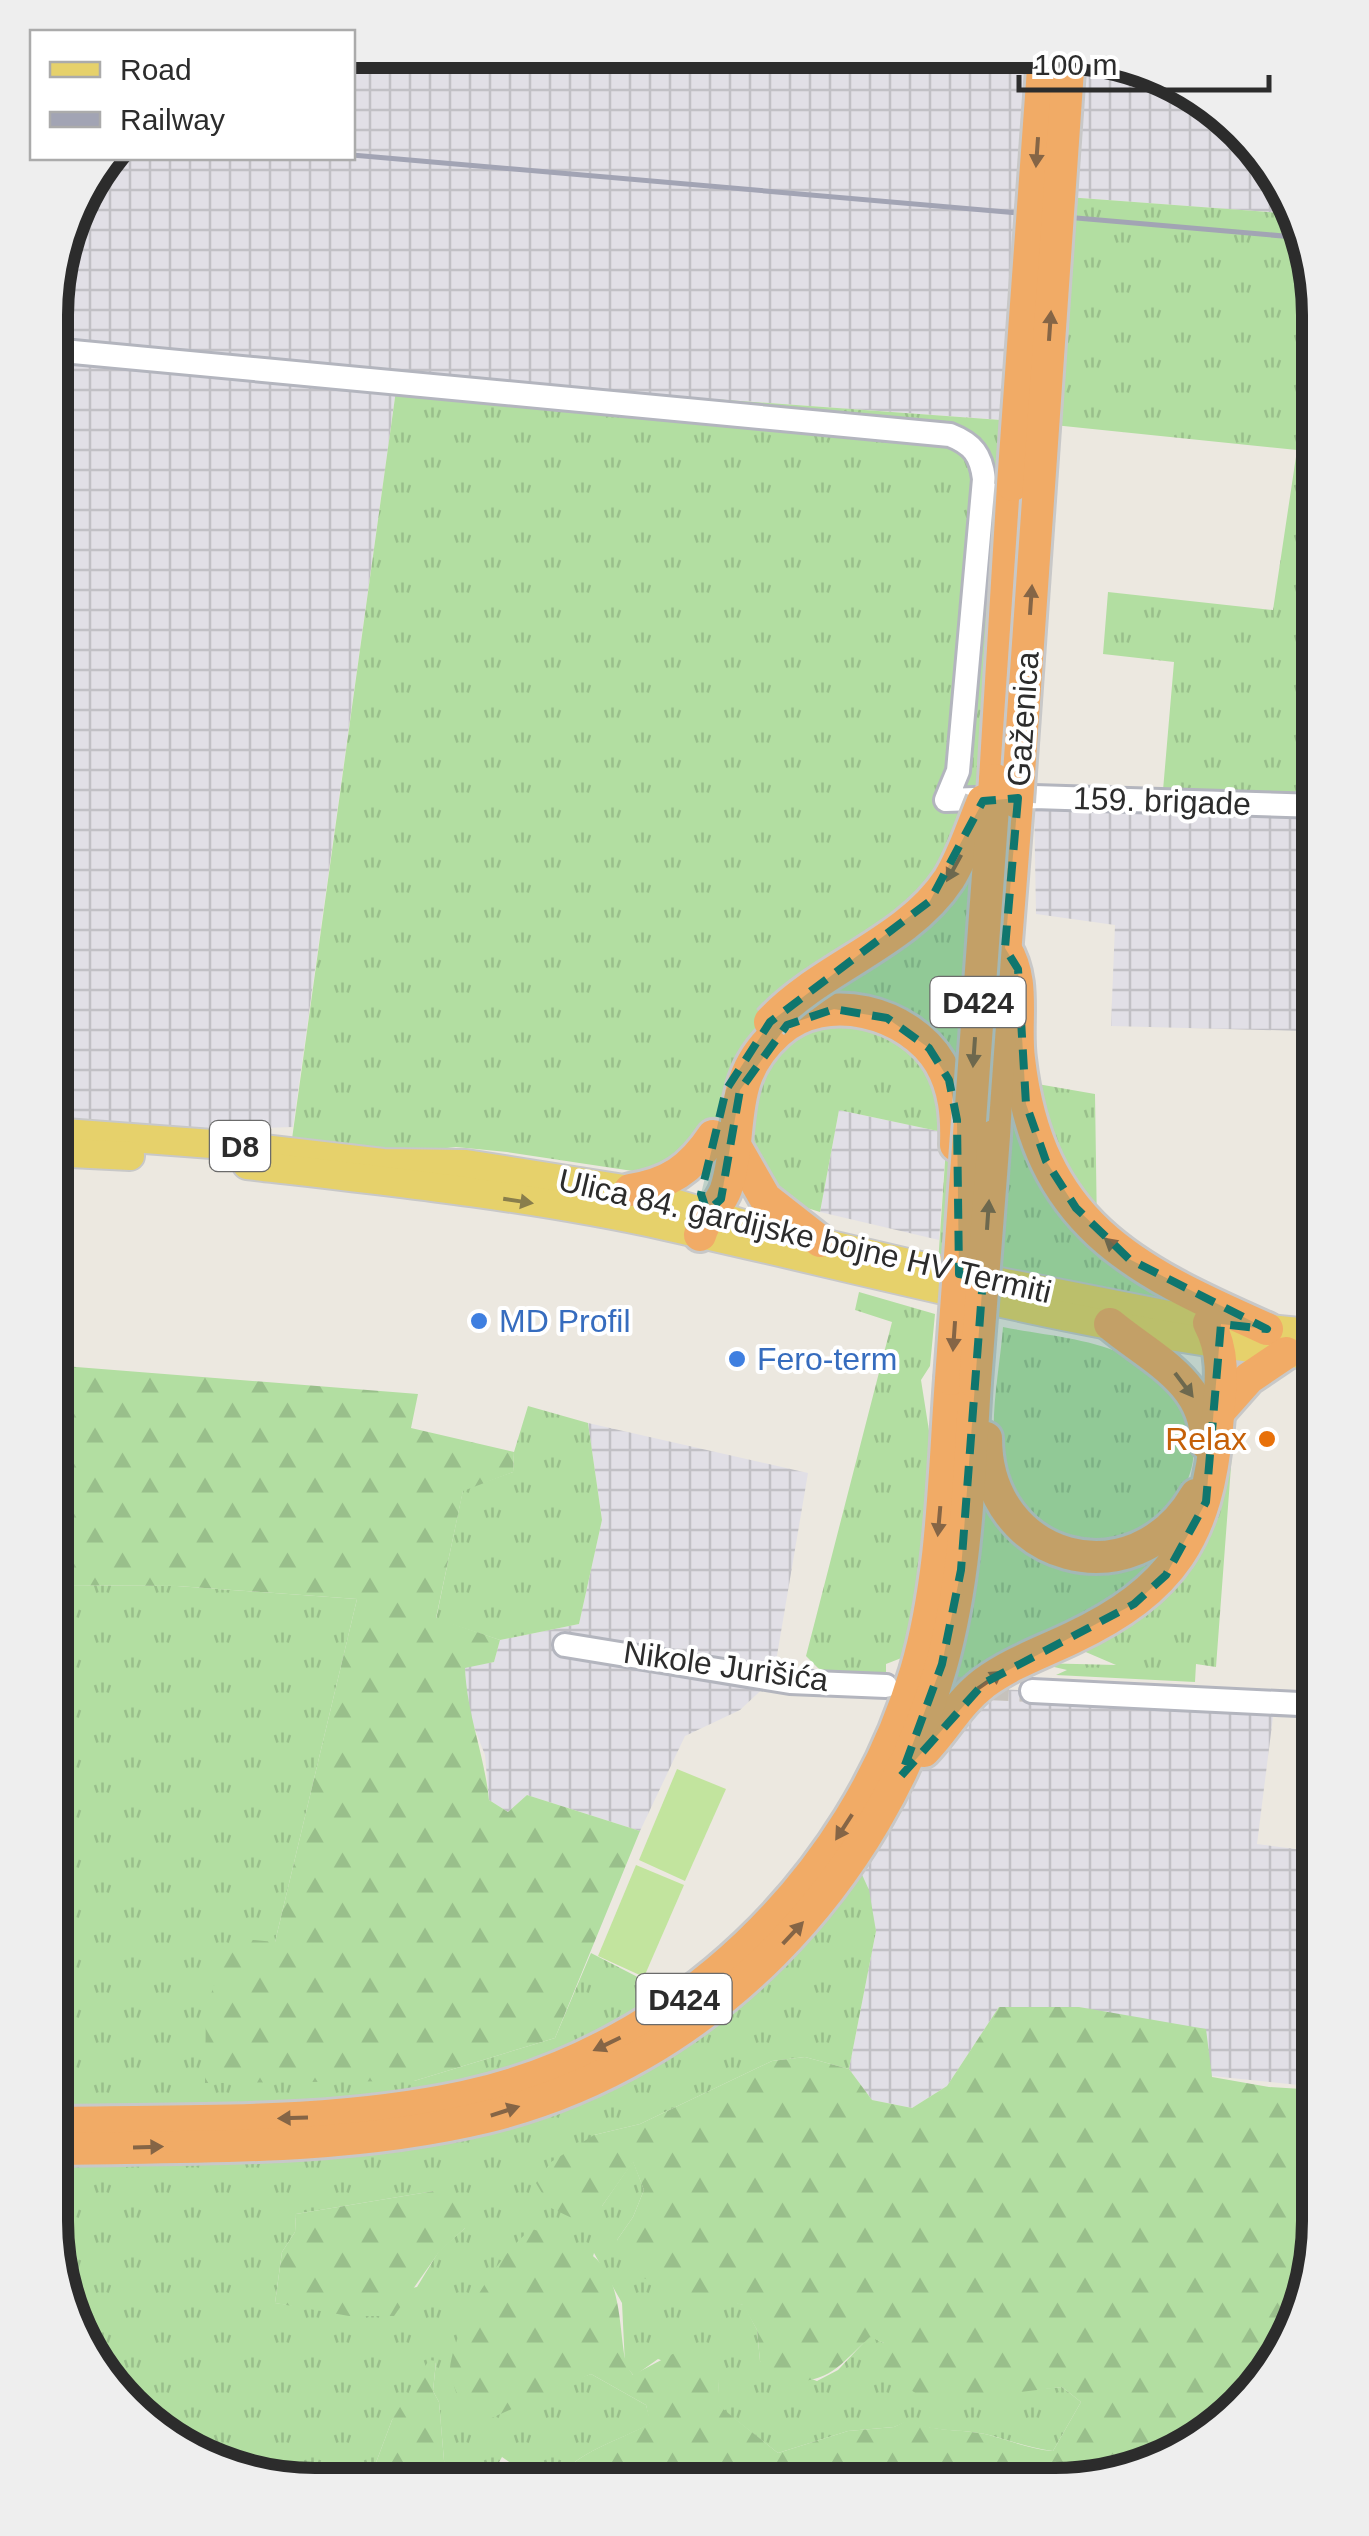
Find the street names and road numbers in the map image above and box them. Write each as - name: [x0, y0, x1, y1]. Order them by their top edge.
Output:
- street label: Gaženica: [1000, 650, 1046, 788]
- street label: 159. brigade: [1072, 780, 1252, 822]
- road number: D424: [930, 977, 1026, 1027]
- road number: D8: [210, 1121, 270, 1171]
- street label: Ulica 84. gardijske bojne HV Termiti: [555, 1162, 1055, 1310]
- street label: Nikole Jurišića: [621, 1634, 831, 1698]
- road number: D424: [636, 1974, 732, 2024]

